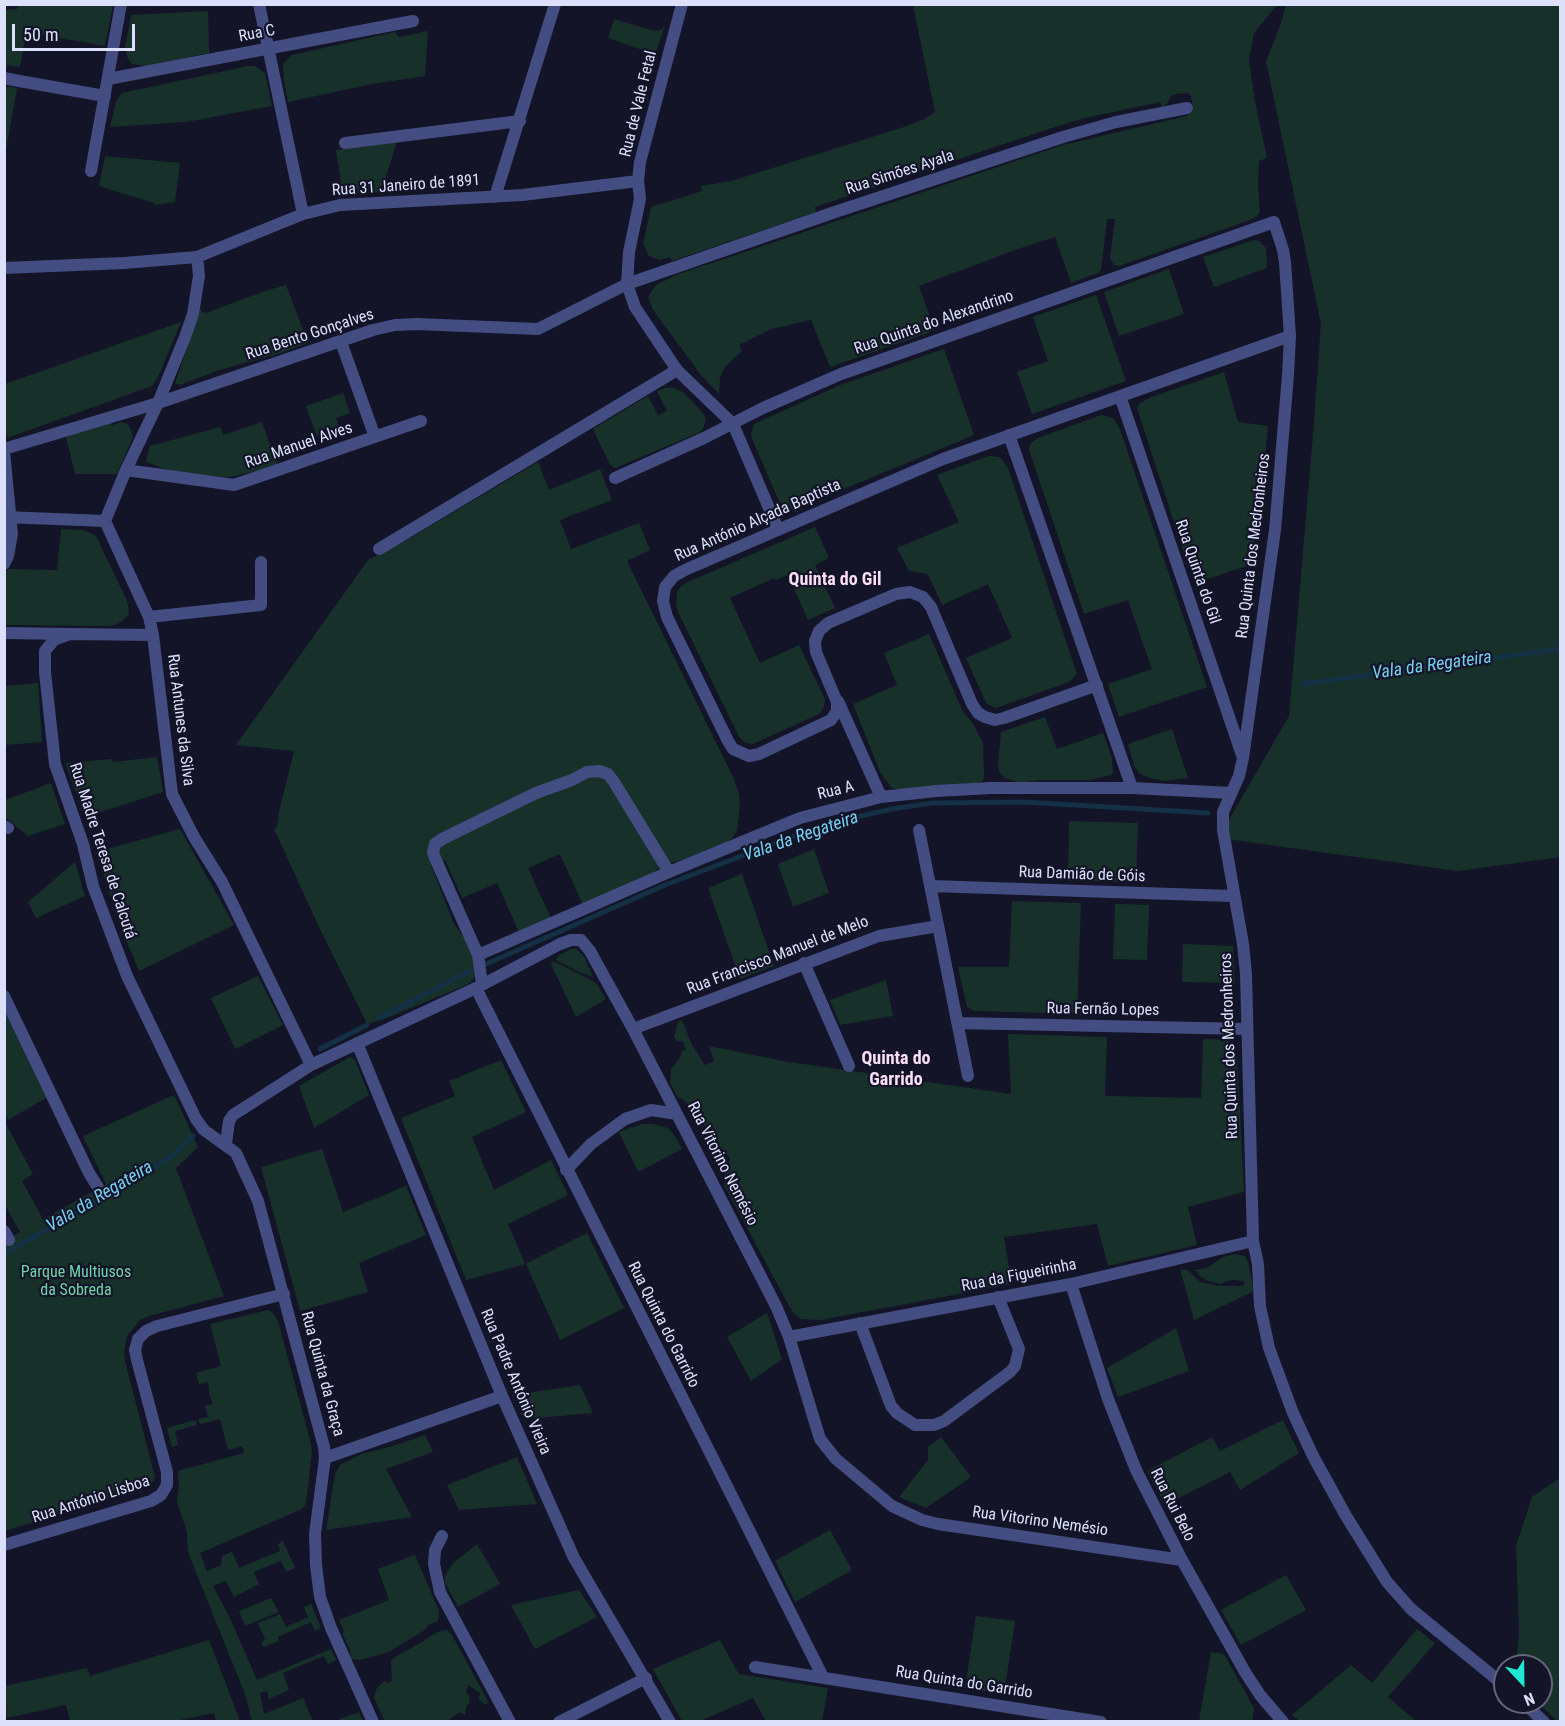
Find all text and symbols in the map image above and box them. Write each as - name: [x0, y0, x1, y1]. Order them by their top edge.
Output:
- scale bar: [15, 12, 138, 50]
- street label: Rua C: [237, 21, 277, 47]
- text: 50 m: [23, 24, 58, 45]
- street label: Rua de Vale Fetal: [617, 49, 661, 159]
- street label: Rua Simões Ayala: [844, 146, 956, 200]
- street label: Rua 31 Janeiro de 1891: [331, 171, 481, 201]
- street label: Rua Quinta do Alexandrino: [852, 287, 1016, 359]
- street label: Rua Bento Gonçalves: [244, 305, 376, 365]
- street label: Rua Manuel Alves: [243, 419, 355, 473]
- street label: Rua Quinta dos Medronheiros: [1233, 452, 1275, 640]
- street label: Rua António Alçada Baptista: [672, 476, 844, 566]
- street label: Rua Quinta do Gil: [1170, 517, 1224, 627]
- district label: Quinta do Gil: [789, 569, 881, 591]
- water label: Vala da Regateira: [1371, 647, 1493, 685]
- street label: Rua Antunes da Silva: [162, 653, 198, 787]
- street label: Rua Madre Teresa de Calcutá: [64, 760, 140, 942]
- street label: Rua A: [816, 777, 856, 805]
- water label: Vala da Regateira: [741, 807, 861, 867]
- street label: Rua Damião de Góis: [1018, 863, 1146, 887]
- street label: Rua Francisco Manuel de Melo: [684, 912, 872, 1000]
- street label: Rua Quinta dos Medronheiros: [1217, 953, 1243, 1139]
- street label: Rua Fernão Lopes: [1046, 999, 1160, 1021]
- district label: Quinta do Garrido: [861, 1048, 931, 1090]
- street label: Rua Vitorino Nemésio: [682, 1099, 762, 1229]
- water label: Vala da Regateira: [43, 1157, 157, 1237]
- street label: Rua da Figueirinha: [960, 1255, 1078, 1297]
- street label: Rua Quinta do Garrido: [623, 1259, 703, 1391]
- park label: Parque Multiusos da Sobreda: [21, 1263, 131, 1301]
- street label: Rua Padre António Vieira: [476, 1306, 554, 1458]
- street label: Rua Quinta da Graça: [296, 1309, 348, 1439]
- street label: Rua Rui Belo: [1145, 1465, 1199, 1545]
- street label: Rua António Lisboa: [30, 1472, 152, 1528]
- street label: Rua Vitorino Nemésio: [971, 1503, 1109, 1541]
- north arrow: [1493, 1654, 1553, 1714]
- street label: Rua Quinta do Garrido: [894, 1663, 1034, 1703]
- text: N: [1521, 1689, 1537, 1710]

